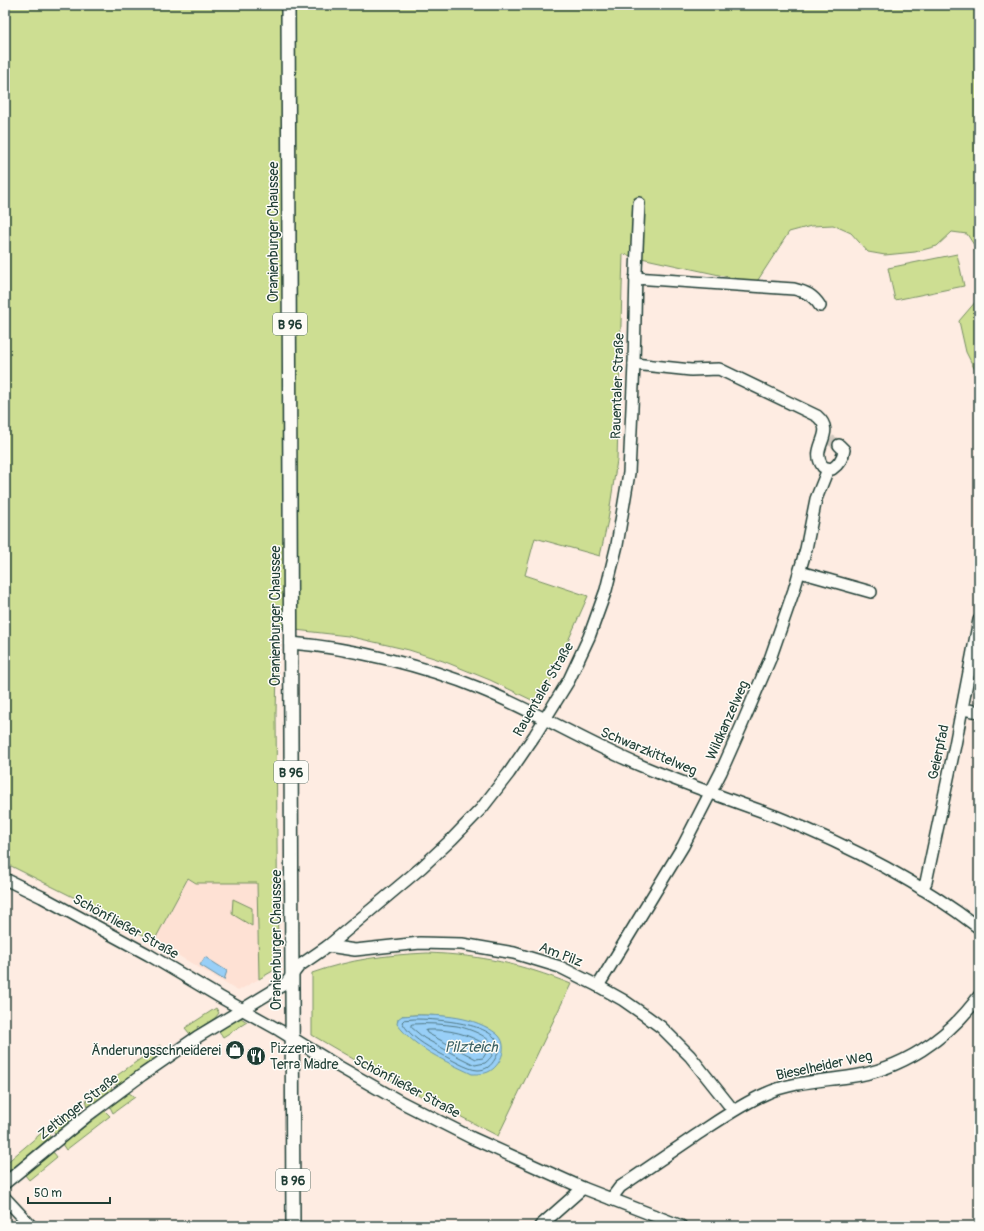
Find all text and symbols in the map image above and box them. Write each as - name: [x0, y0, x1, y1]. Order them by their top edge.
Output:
- street label: Oranienburger Chaussee: [265, 162, 282, 302]
- road number: B 96: [273, 313, 307, 335]
- street label: Rauentaler Straße: [607, 333, 628, 439]
- street label: Oranienburger Chaussee: [267, 546, 284, 686]
- street label: Rauentaler Straße: [510, 639, 577, 739]
- street label: Wildkanzelweg: [702, 678, 753, 763]
- street label: Schwarzkittelweg: [598, 723, 700, 779]
- street label: Geierpfad: [924, 723, 953, 781]
- road number: B 96: [274, 761, 308, 783]
- street label: Oranienburger Chaussee: [268, 870, 285, 1010]
- street label: Schönfließer Straße: [70, 890, 182, 963]
- street label: Am Pilz: [537, 938, 585, 970]
- water label: Pilzteich: [444, 1038, 499, 1057]
- shop icon: Änderungsschneiderei: [224, 1039, 246, 1061]
- place label: Pizzeria Terra Madre: [270, 1040, 339, 1073]
- place label: Änderungsschneiderei: [91, 1042, 222, 1059]
- restaurant icon: Pizzeria Terra Madre: [245, 1045, 267, 1067]
- street label: Bieselheider Weg: [775, 1047, 874, 1084]
- street label: Schönfließer Straße: [351, 1051, 463, 1122]
- street label: Zeltinger Straße: [35, 1070, 122, 1143]
- road number: B 96: [276, 1169, 310, 1191]
- scale bar: [28, 1179, 110, 1205]
- text: 50 m: [34, 1186, 62, 1201]

